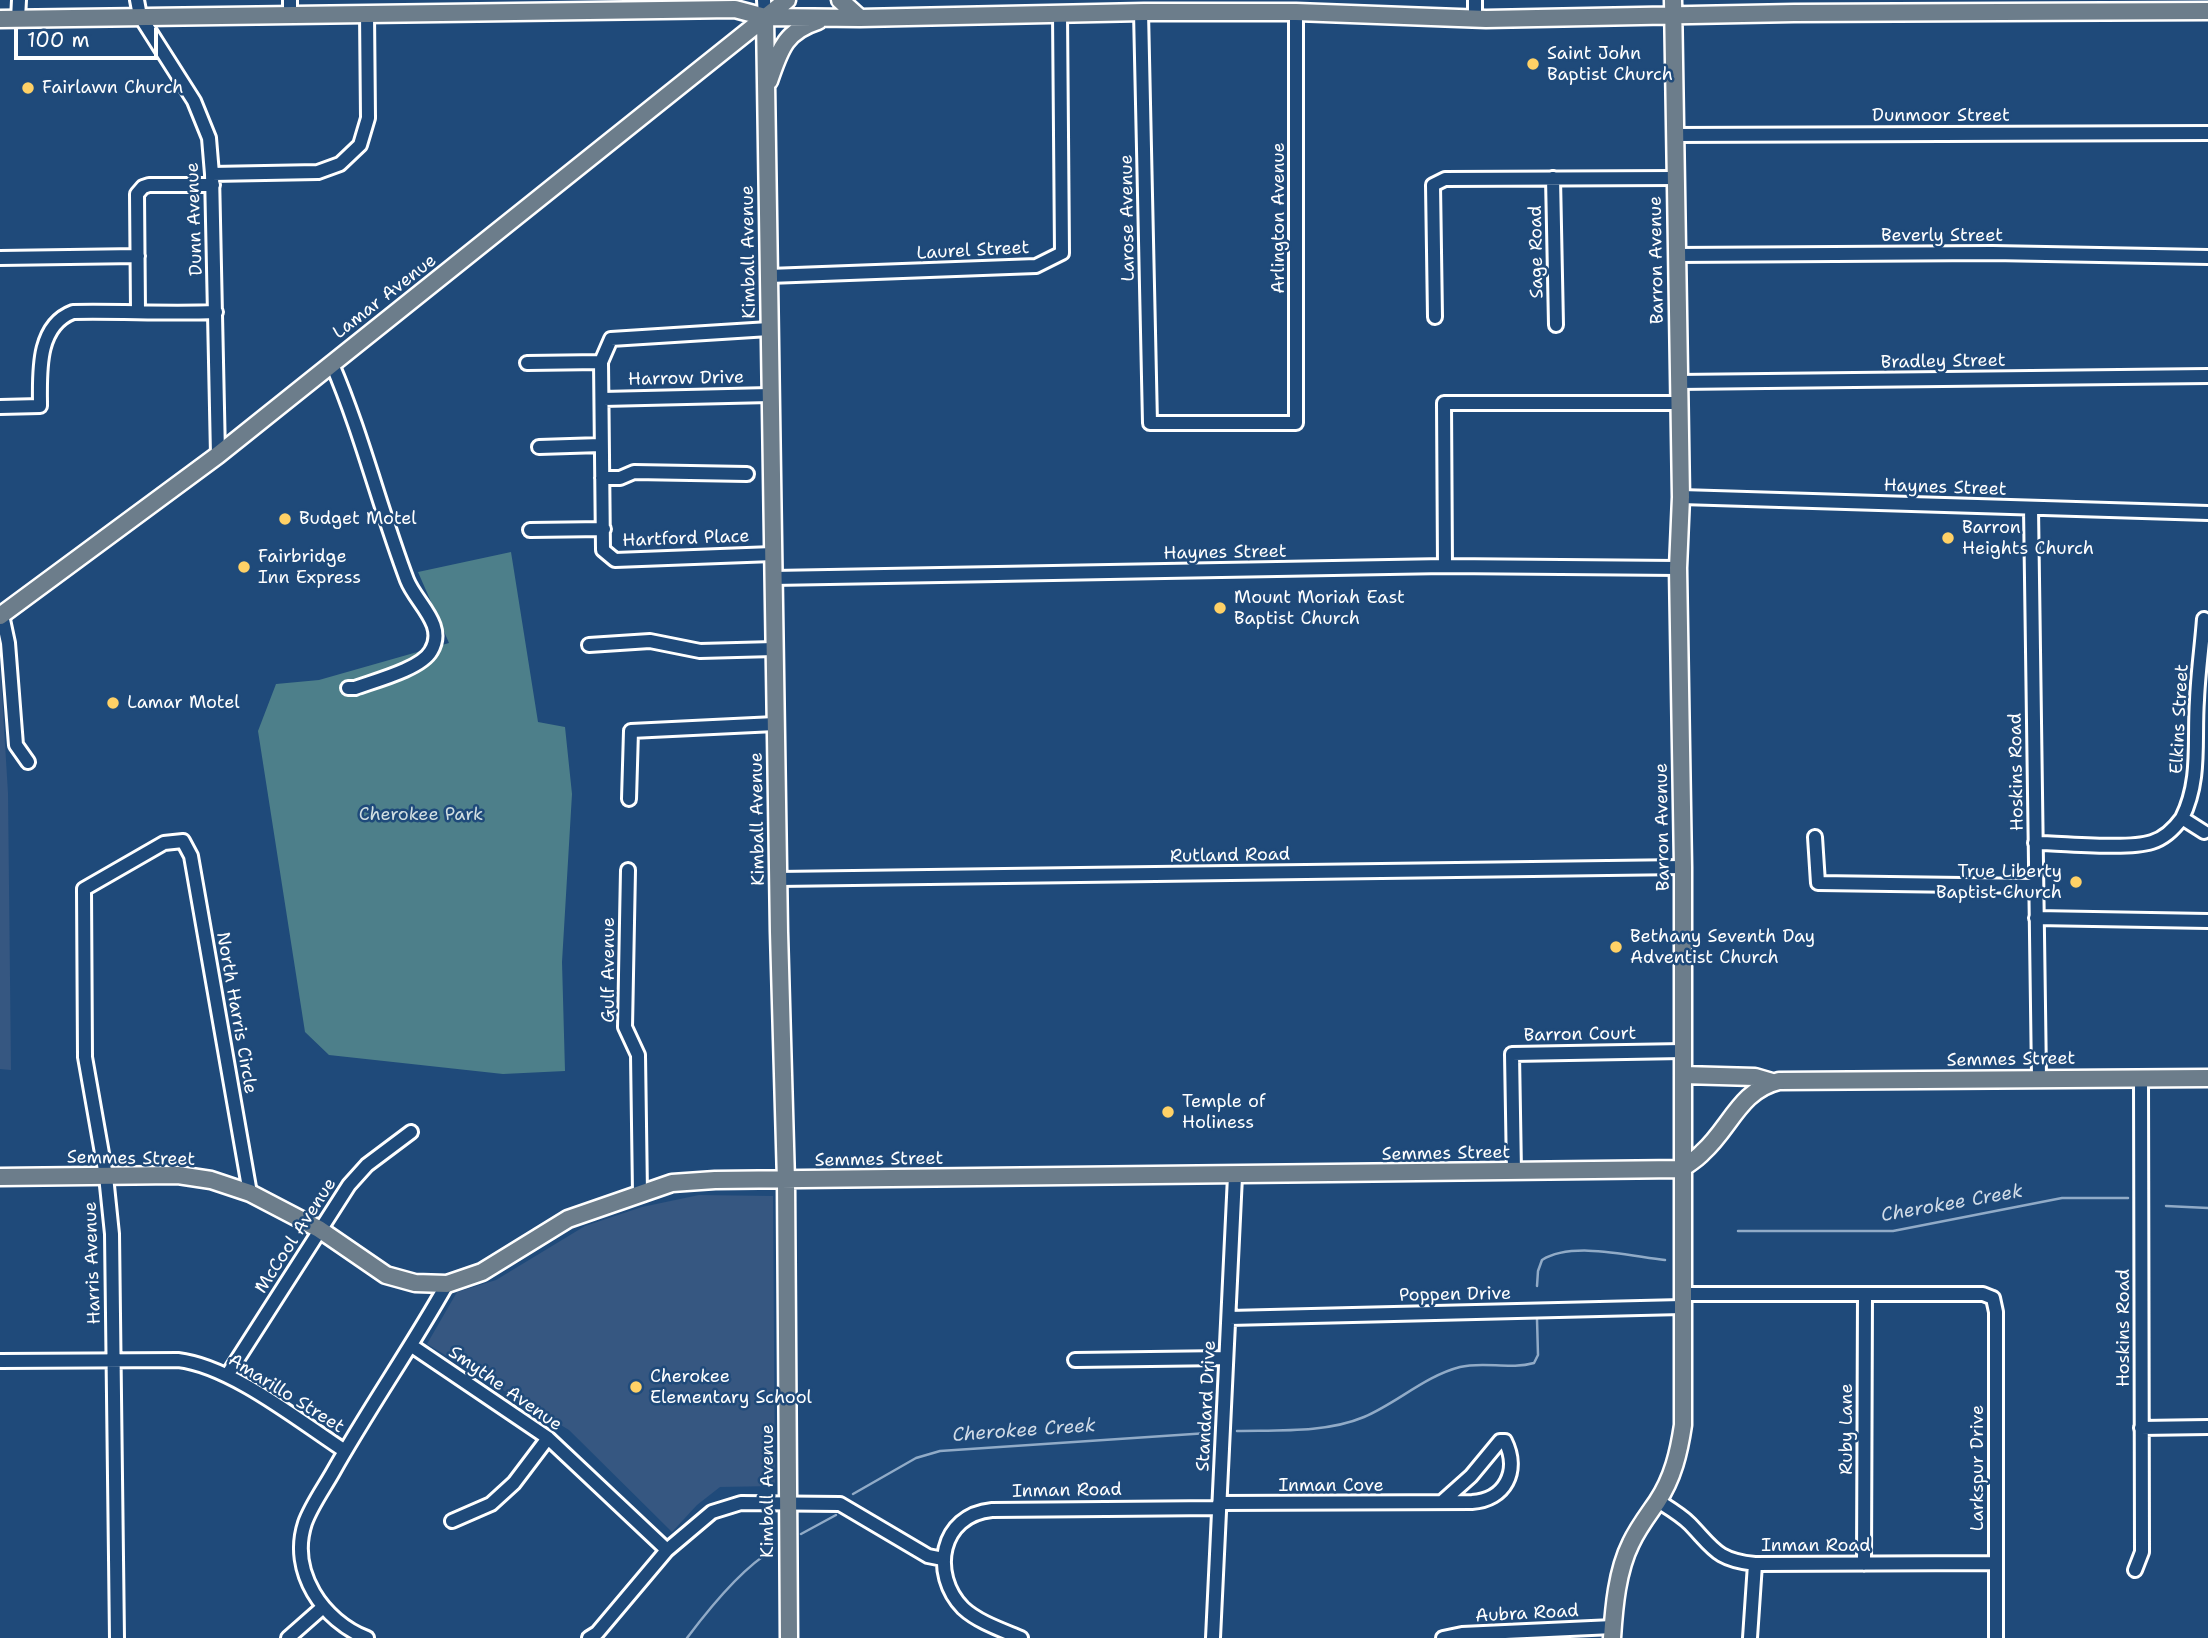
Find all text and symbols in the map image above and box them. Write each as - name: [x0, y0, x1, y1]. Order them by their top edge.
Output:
- scale bar: [18, 14, 161, 58]
- text: 100 m: [27, 26, 90, 54]
- place label: Saint John Baptist Church: [1547, 43, 1673, 86]
- marker: Saint John Baptist Church: [1525, 56, 1541, 72]
- place label: Fairlawn Church: [42, 77, 183, 99]
- marker: Fairlawn Church: [20, 80, 36, 96]
- street label: Dunmoor Street: [1872, 105, 2010, 127]
- street label: Arlington Avenue: [1268, 142, 1290, 294]
- street label: Larose Avenue: [1116, 154, 1140, 282]
- street label: Dunn Avenue: [182, 162, 208, 276]
- street label: Kimball Avenue: [737, 185, 761, 319]
- street label: Barron Avenue: [1645, 196, 1669, 324]
- street label: Sage Road: [1525, 205, 1549, 299]
- street label: Beverly Street: [1881, 225, 2003, 247]
- street label: Laurel Street: [916, 237, 1030, 265]
- street label: Lamar Avenue: [329, 250, 441, 344]
- street label: Bradley Street: [1880, 350, 2006, 374]
- street label: Harrow Drive: [628, 367, 744, 391]
- street label: Haynes Street: [1883, 475, 2007, 501]
- place label: Budget Motel: [299, 508, 417, 530]
- marker: Budget Motel: [277, 511, 293, 527]
- place label: Barron Heights Church: [1962, 517, 2094, 560]
- street label: Hartford Place: [622, 526, 750, 552]
- marker: Barron Heights Church: [1940, 530, 1956, 546]
- street label: Haynes Street: [1163, 541, 1287, 565]
- place label: Fairbridge Inn Express: [258, 546, 361, 588]
- marker: Fairbridge Inn Express: [236, 559, 252, 575]
- place label: Mount Moriah East Baptist Church: [1234, 587, 1405, 630]
- marker: Mount Moriah East Baptist Church: [1212, 600, 1228, 616]
- street label: Elkins Street: [2166, 663, 2194, 775]
- place label: Lamar Motel: [127, 692, 240, 714]
- marker: Lamar Motel: [105, 695, 121, 711]
- street label: Hoskins Road: [2005, 713, 2029, 831]
- street label: Kimball Avenue: [746, 752, 770, 886]
- street label: Barron Avenue: [1651, 763, 1675, 891]
- park label: Cherokee Park: [359, 804, 483, 826]
- street label: Rutland Road: [1170, 844, 1290, 868]
- place label: True Liberty Baptist Church: [1936, 861, 2062, 903]
- marker: True Liberty Baptist Church: [2068, 874, 2084, 890]
- street label: Gulf Avenue: [598, 917, 620, 1023]
- place label: Bethany Seventh Day Adventist Church: [1630, 926, 1815, 968]
- street label: North Harris Circle: [211, 930, 261, 1096]
- marker: Bethany Seventh Day Adventist Church: [1608, 939, 1624, 955]
- street label: Barron Court: [1524, 1023, 1636, 1047]
- street label: Semmes Street: [1947, 1048, 2075, 1072]
- place label: Temple of Holiness: [1182, 1091, 1266, 1134]
- marker: Temple of Holiness: [1160, 1104, 1176, 1120]
- street label: Semmes Street: [1382, 1142, 1510, 1166]
- street label: Semmes Street: [67, 1147, 195, 1171]
- street label: Semmes Street: [815, 1148, 943, 1172]
- street label: McCool Avenue: [251, 1174, 341, 1298]
- water label: Cherokee Creek: [1879, 1180, 2025, 1228]
- street label: Harris Avenue: [80, 1201, 106, 1325]
- street label: Hoskins Road: [2113, 1269, 2135, 1387]
- street label: Poppen Drive: [1399, 1283, 1511, 1307]
- street label: Standard Drive: [1193, 1340, 1221, 1472]
- street label: Smythe Avenue: [444, 1342, 566, 1436]
- street label: Amarillo Street: [224, 1350, 348, 1438]
- place label: Cherokee Elementary School: [650, 1366, 812, 1408]
- marker: Cherokee Elementary School: [628, 1379, 644, 1395]
- street label: Ruby Lane: [1836, 1383, 1858, 1475]
- street label: Larkspur Drive: [1967, 1405, 1989, 1531]
- water label: Cherokee Creek: [952, 1415, 1096, 1447]
- street label: Kimball Avenue: [757, 1424, 779, 1558]
- street label: Inman Cove: [1278, 1475, 1384, 1497]
- street label: Inman Road: [1012, 1479, 1122, 1503]
- street label: Inman Road: [1761, 1535, 1871, 1557]
- street label: Aubra Road: [1475, 1601, 1579, 1627]

